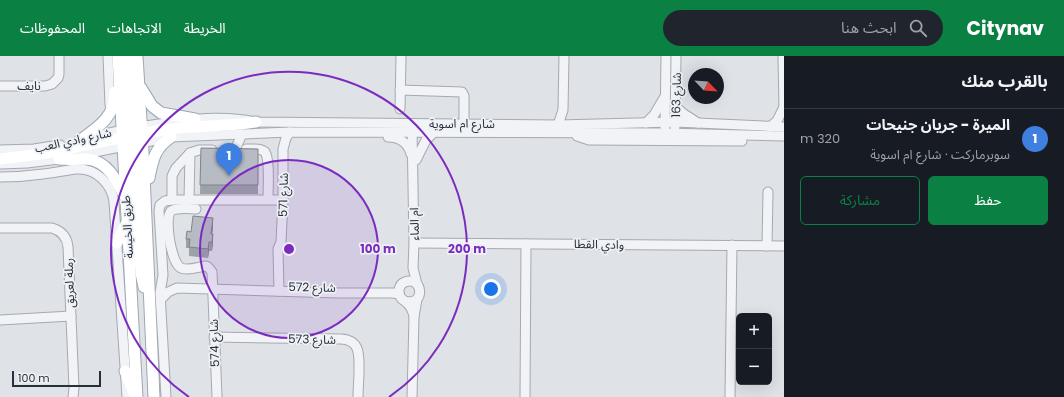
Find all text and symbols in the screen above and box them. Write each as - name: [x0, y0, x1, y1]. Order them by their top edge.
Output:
- search box: [663, 10, 943, 46]
- text: Citynav: [967, 15, 1044, 42]
- text: ابحث هنا: [841, 17, 897, 38]
- icon: search: [907, 17, 929, 39]
- text: المحفوظات: [20, 18, 85, 38]
- text: الاتجاهات: [107, 18, 162, 38]
- text: الخريطة: [184, 18, 226, 38]
- north arrow: [688, 68, 724, 104]
- text: بالقرب منك: [962, 69, 1048, 93]
- street label: شارع 163: [667, 72, 686, 118]
- street label: نايف: [17, 77, 41, 94]
- text: الميرة - جريان جنيحات: [866, 114, 1010, 135]
- street label: شارع ام اسوية: [429, 115, 495, 133]
- street label: شارع وادي العب: [33, 124, 113, 158]
- text: 320 m: [800, 129, 840, 148]
- text: 1: [1033, 129, 1037, 148]
- pin: 1: [216, 143, 242, 176]
- text: سوبرماركت · شارع ام اسوية: [870, 145, 1010, 164]
- street label: شارع 571: [274, 173, 293, 217]
- button: مشاركة: [800, 176, 920, 225]
- button: حفظ: [928, 176, 1048, 225]
- street label: طريق الخيسة: [117, 195, 137, 259]
- street label: ام الماء: [405, 207, 424, 241]
- street label: وادي القطا: [574, 235, 624, 255]
- text: 100 m: [360, 240, 396, 257]
- text: 200 m: [448, 240, 486, 257]
- centre of rings: [282, 242, 296, 256]
- street label: رملة لعريق: [60, 258, 78, 308]
- street label: شارع 572: [288, 278, 336, 297]
- your location: [481, 279, 501, 299]
- map controls: [736, 313, 772, 385]
- button: +: [736, 313, 772, 349]
- street label: شارع 574: [205, 319, 224, 367]
- street label: شارع 573: [288, 330, 336, 349]
- button: −: [736, 349, 772, 385]
- scale bar: [12, 369, 101, 388]
- text: 100 m: [18, 370, 50, 386]

